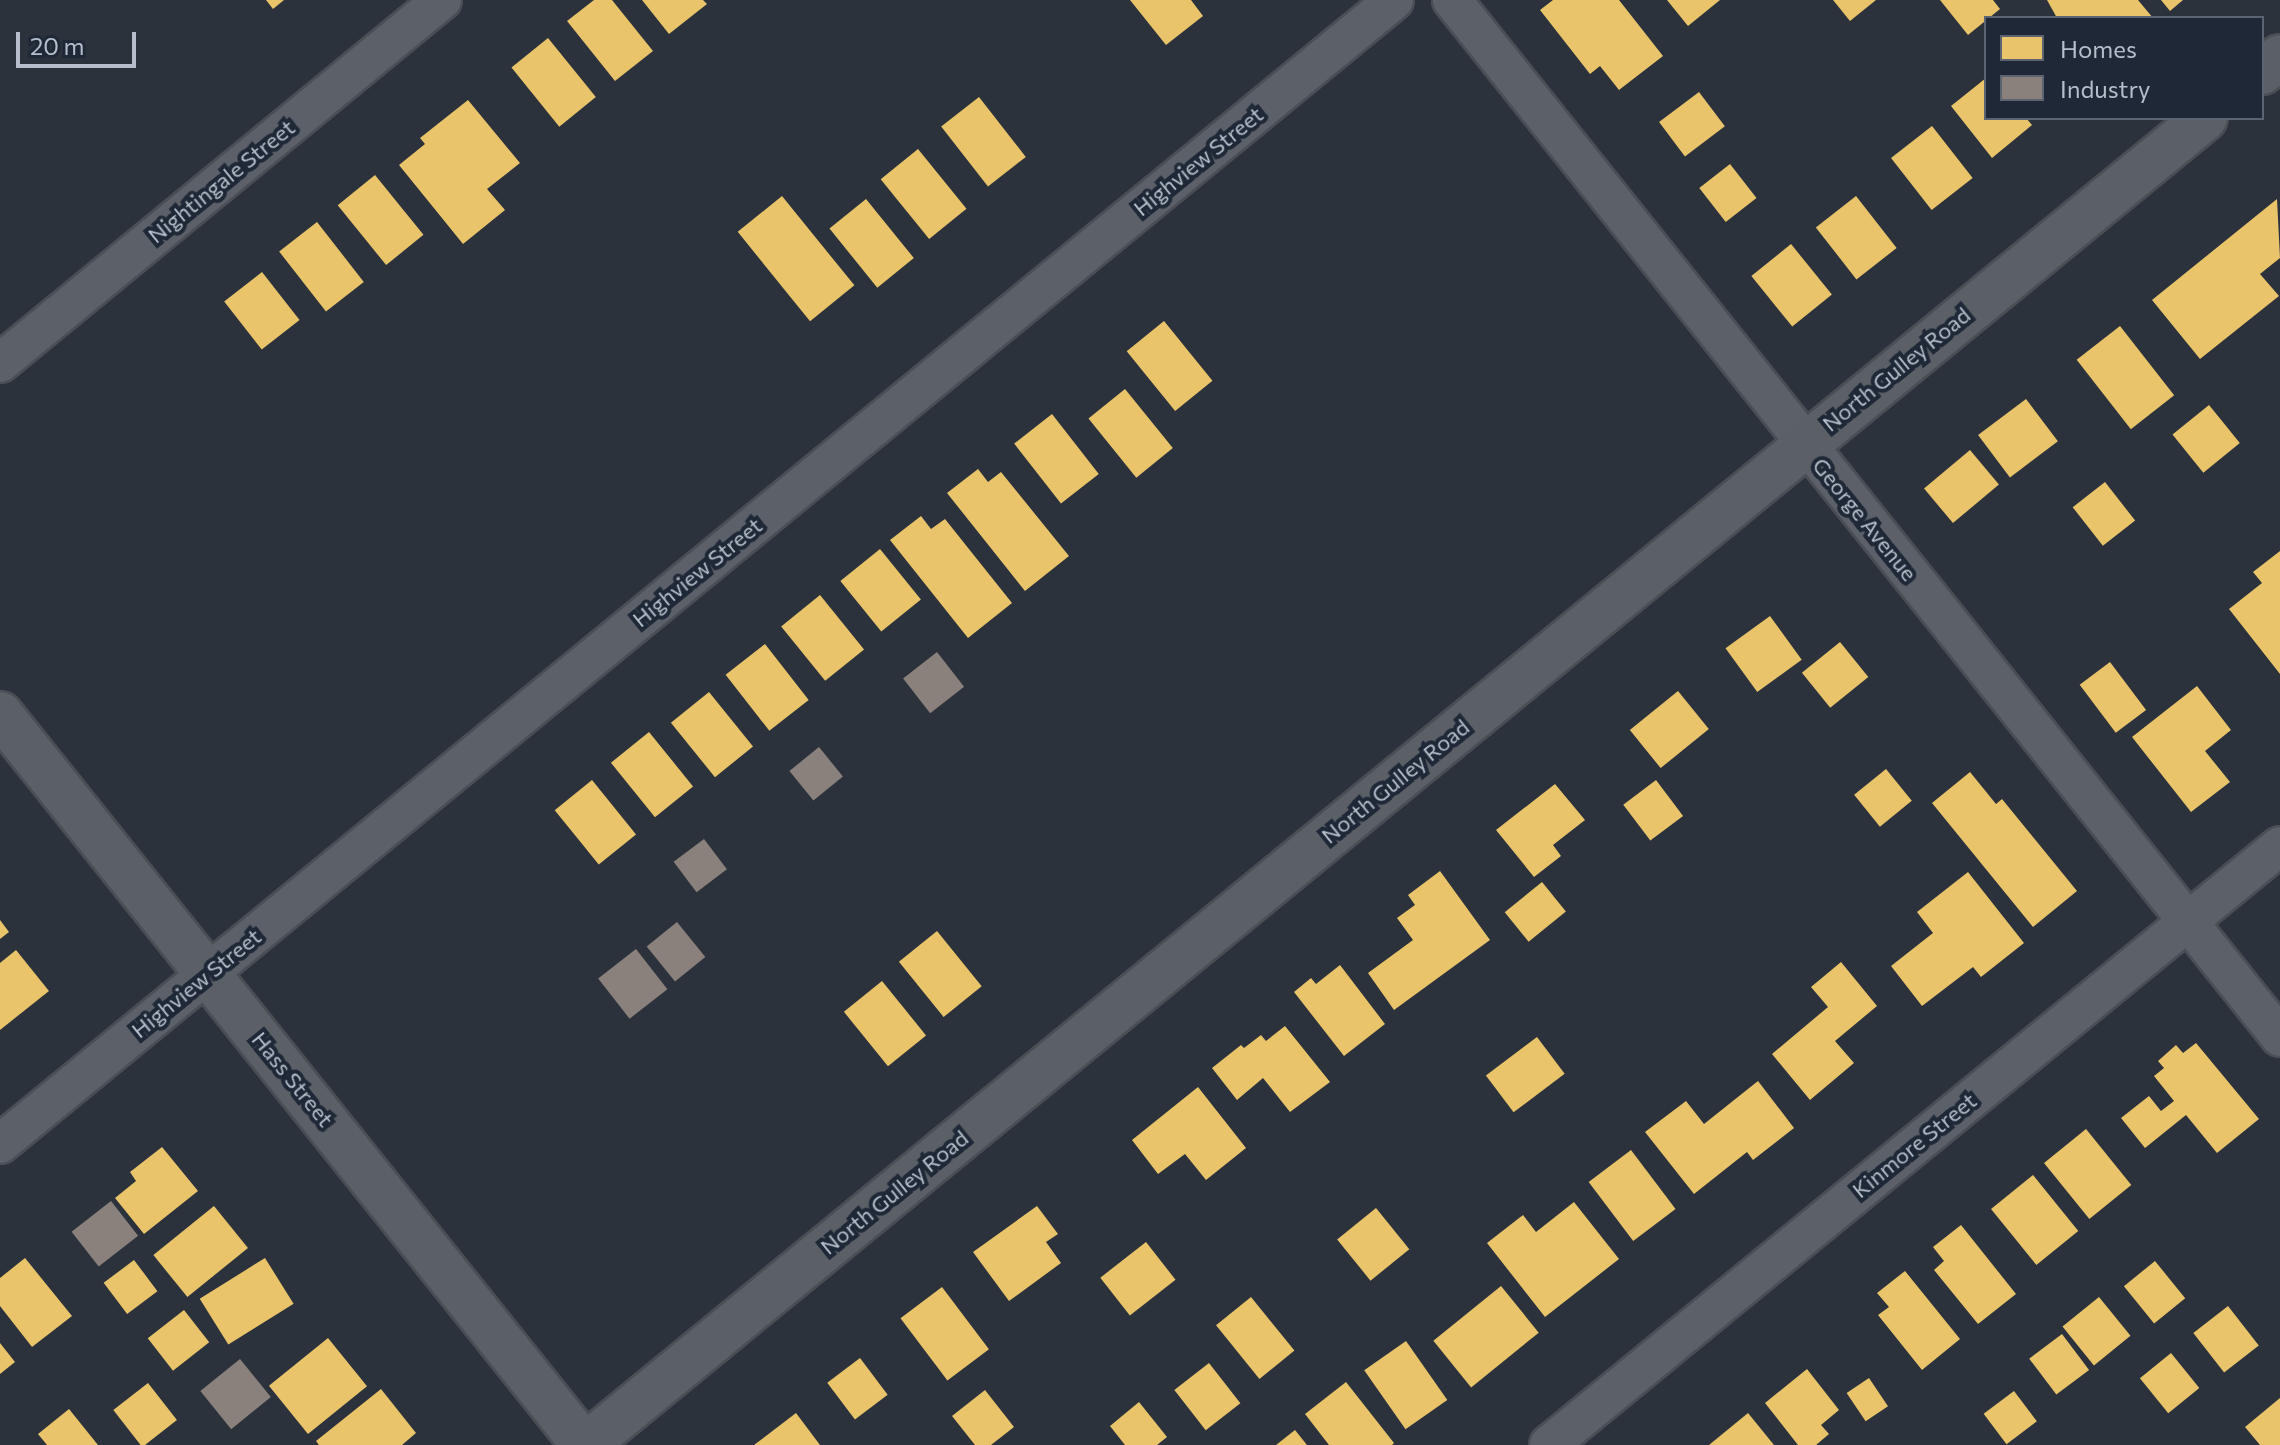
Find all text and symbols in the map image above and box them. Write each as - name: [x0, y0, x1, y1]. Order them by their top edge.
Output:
- scale bar: [20, 16, 140, 66]
- legend: [1984, 16, 2264, 120]
- text: 20 m: [30, 31, 84, 60]
- text: Homes: [2060, 34, 2137, 63]
- text: Industry: [2060, 74, 2150, 103]
- street label: Highview Street: [1128, 101, 1268, 221]
- street label: Nightingale Street: [142, 114, 300, 248]
- street label: North Gulley Road: [1817, 301, 1975, 437]
- street label: George Avenue: [1807, 452, 1923, 586]
- street label: Highview Street: [627, 512, 767, 632]
- street label: North Gulley Road: [1316, 713, 1474, 849]
- street label: Highview Street: [126, 923, 266, 1043]
- street label: Hass Street: [247, 1026, 339, 1132]
- street label: Kinmore Street: [1847, 1087, 1981, 1203]
- street label: North Gulley Road: [815, 1124, 973, 1260]

